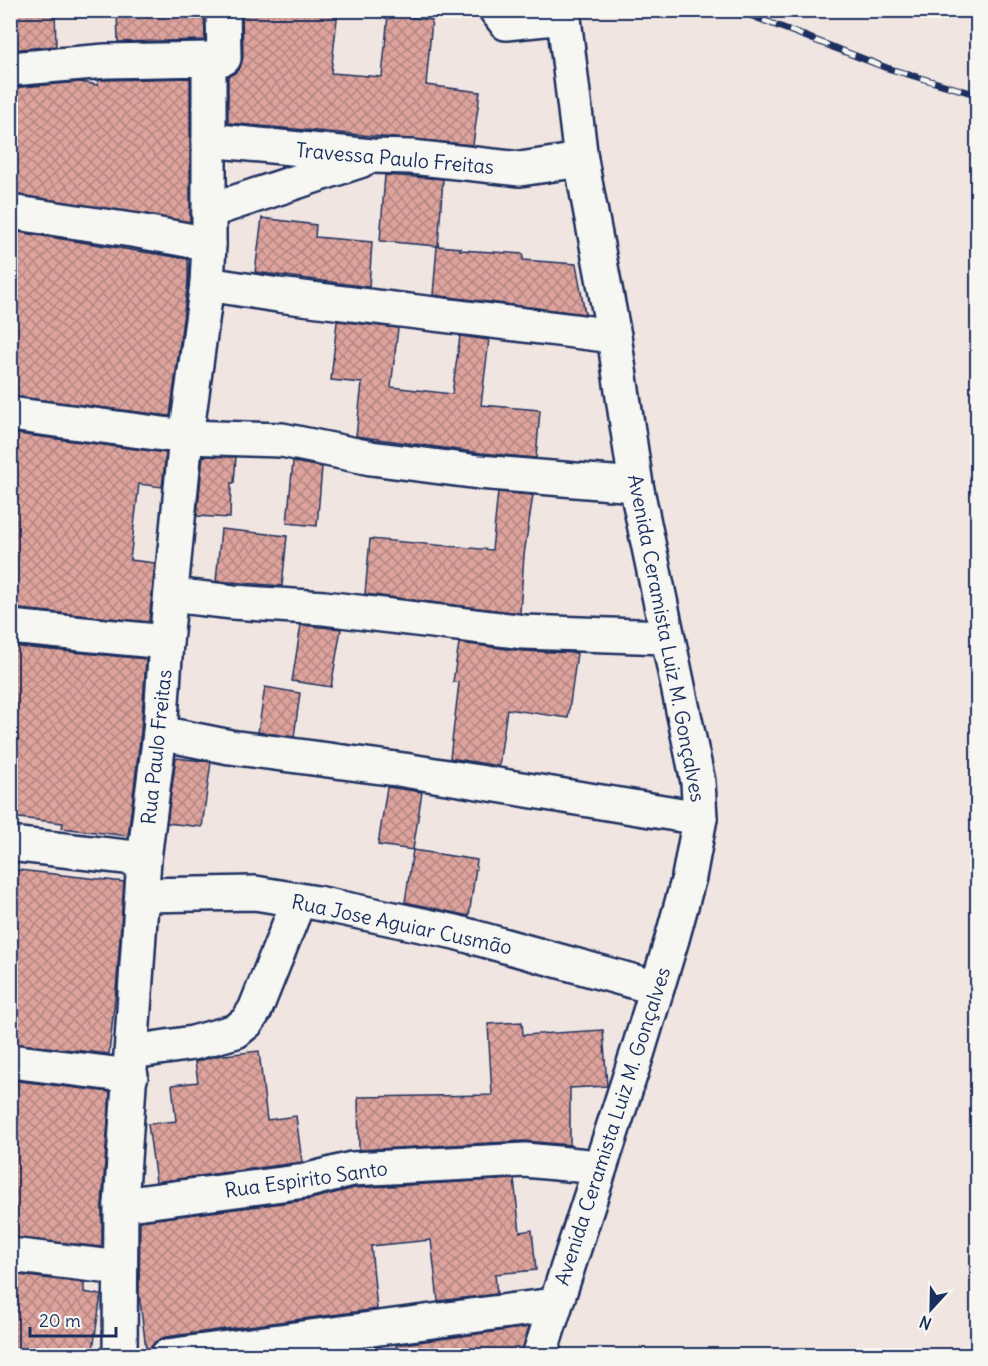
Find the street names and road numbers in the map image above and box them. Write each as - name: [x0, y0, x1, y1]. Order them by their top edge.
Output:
- street label: Travessa Paulo Freitas: [295, 137, 495, 179]
- street label: Avenida Ceramista Luiz M. Gonçalves: [623, 472, 711, 804]
- street label: Rua Paulo Freitas: [135, 668, 177, 826]
- street label: Rua Jose Aguiar Cusmão: [290, 888, 514, 960]
- street label: Avenida Ceramista Luiz M. Gonçalves: [549, 964, 675, 1288]
- street label: Rua Espirito Santo: [223, 1155, 389, 1203]

